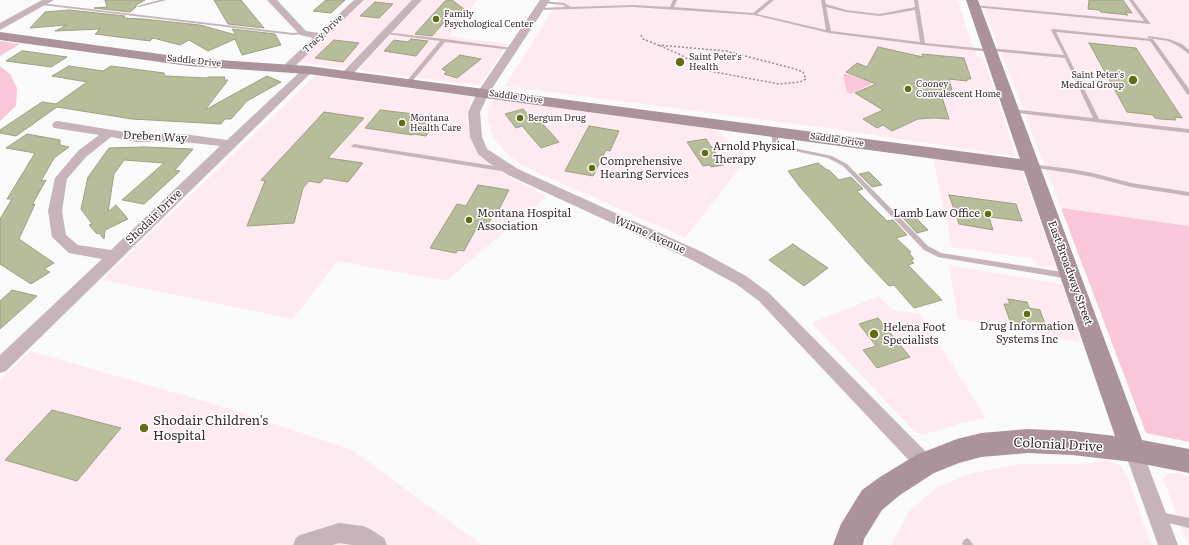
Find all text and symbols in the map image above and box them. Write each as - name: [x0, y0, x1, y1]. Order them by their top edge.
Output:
- place label: Family Psychological Center: [444, 9, 533, 30]
- street label: Tracy Drive: [301, 13, 345, 55]
- marker: Family Psychological Center: [431, 14, 441, 24]
- place label: Saint Peter's Health: [689, 52, 742, 73]
- street label: Saddle Drive: [167, 53, 221, 69]
- marker: Saint Peter's Health: [674, 56, 686, 68]
- place label: Saint Peter's Medical Group: [1060, 70, 1124, 91]
- marker: Saint Peter's Medical Group: [1127, 74, 1139, 86]
- place label: Cooney Convalescent Home: [916, 79, 1001, 100]
- marker: Cooney Convalescent Home: [903, 84, 913, 94]
- street label: Saddle Drive: [488, 88, 544, 106]
- place label: Montana Health Care: [410, 113, 461, 134]
- marker: Bergum Drug: [515, 113, 525, 123]
- place label: Bergum Drug: [528, 113, 586, 123]
- marker: Montana Health Care: [397, 118, 407, 128]
- street label: Dreben Way: [123, 129, 187, 145]
- street label: Saddle Drive: [809, 131, 865, 149]
- place label: Arnold Physical Therapy: [713, 140, 795, 166]
- marker: Arnold Physical Therapy: [700, 148, 710, 158]
- place label: Comprehensive Hearing Services: [600, 155, 689, 181]
- marker: Comprehensive Hearing Services: [587, 163, 597, 173]
- street label: Shodair Drive: [123, 187, 185, 247]
- place label: Montana Hospital Association: [477, 207, 571, 233]
- place label: Lamb Law Office: [893, 207, 980, 221]
- marker: Lamb Law Office: [983, 209, 993, 219]
- street label: Winne Avenue: [612, 213, 688, 257]
- marker: Montana Hospital Association: [464, 215, 474, 225]
- street label: East Broadway Street: [1045, 219, 1095, 327]
- marker: Drug Information Systems Inc: [1022, 309, 1032, 319]
- place label: Drug Information Systems Inc: [980, 320, 1074, 346]
- place label: Helena Foot Specialists: [883, 321, 946, 347]
- marker: Helena Foot Specialists: [868, 328, 880, 340]
- place label: Shodair Children's Hospital: [153, 413, 268, 444]
- marker: Shodair Children's Hospital: [138, 422, 150, 434]
- street label: Colonial Drive: [1013, 435, 1103, 455]

